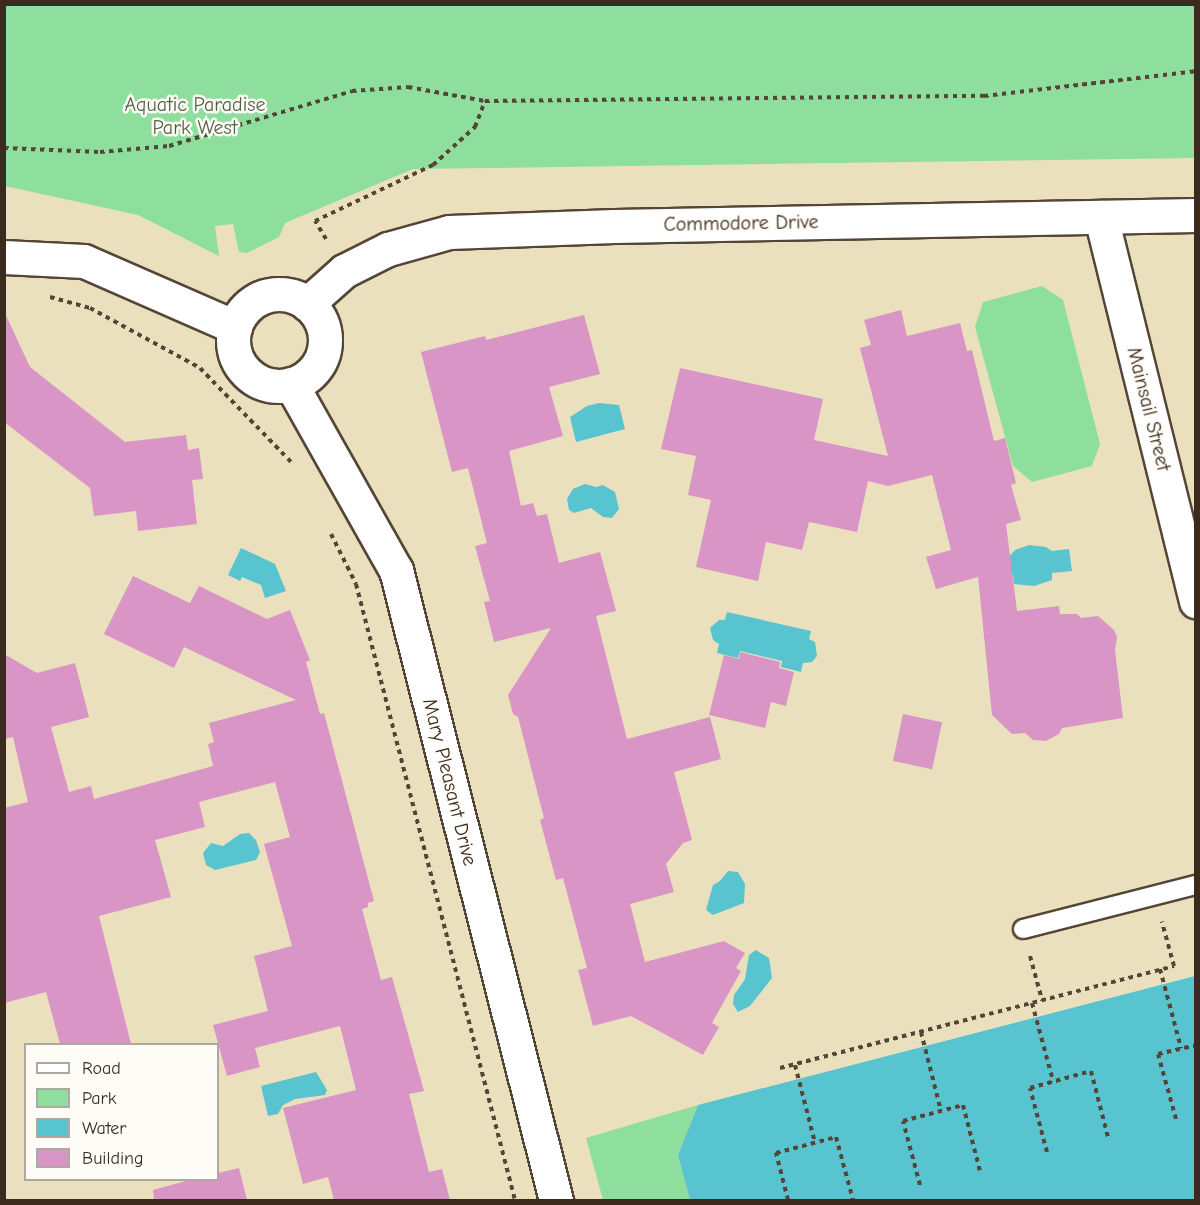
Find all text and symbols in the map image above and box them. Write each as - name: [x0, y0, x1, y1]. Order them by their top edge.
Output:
- park label: Aquatic Paradise Park West: [124, 93, 266, 140]
- street label: Commodore Drive: [663, 210, 819, 236]
- street label: Mainsail Street: [1122, 345, 1176, 473]
- street label: Mary Pleasant Drive: [418, 696, 482, 868]
- legend: [24, 1043, 219, 1181]
- text: Road: [82, 1058, 121, 1079]
- text: Park: [82, 1088, 116, 1109]
- text: Water: [82, 1118, 126, 1139]
- text: Building: [82, 1148, 144, 1169]

